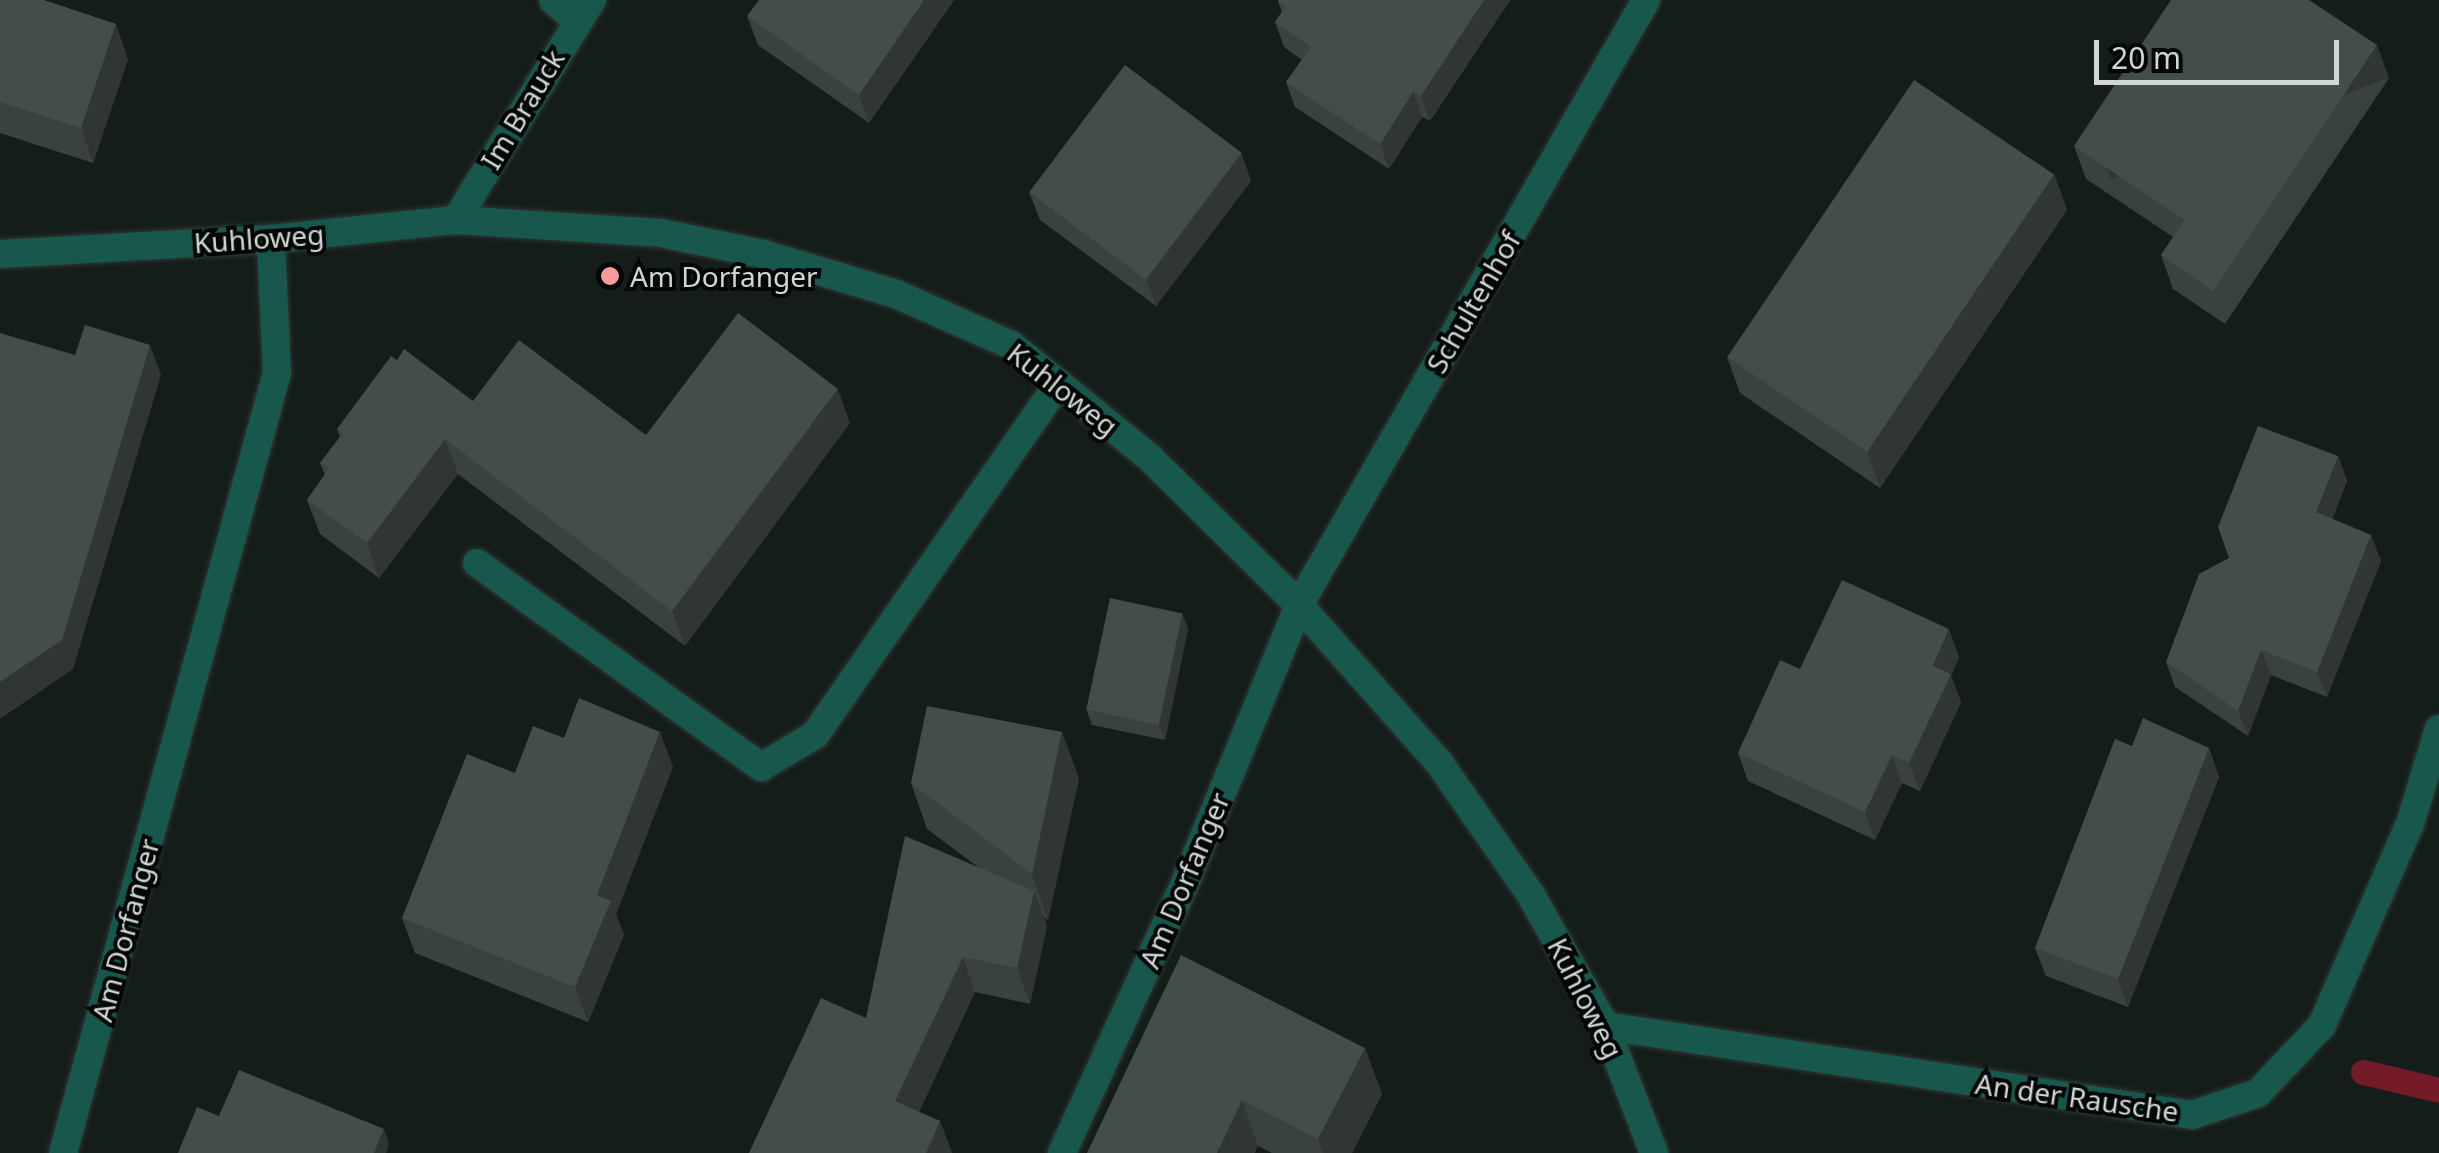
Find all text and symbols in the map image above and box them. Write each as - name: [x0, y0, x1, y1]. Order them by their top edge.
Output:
- scale bar: [2099, 20, 2344, 82]
- text: 20 m: [2111, 37, 2181, 78]
- street label: Im Brauck: [473, 43, 571, 175]
- street label: Kuhloweg: [193, 217, 325, 259]
- street label: Schultenhof: [1419, 225, 1527, 379]
- place label: Am Dorfanger: [630, 259, 818, 293]
- marker: Am Dorfanger: [599, 265, 621, 287]
- street label: Kuhloweg: [1001, 336, 1125, 442]
- street label: Am Dorfanger: [1132, 787, 1236, 973]
- street label: Am Dorfanger: [85, 835, 165, 1025]
- street label: Kuhloweg: [1541, 932, 1631, 1064]
- street label: An der Rausche: [1973, 1066, 2181, 1128]

